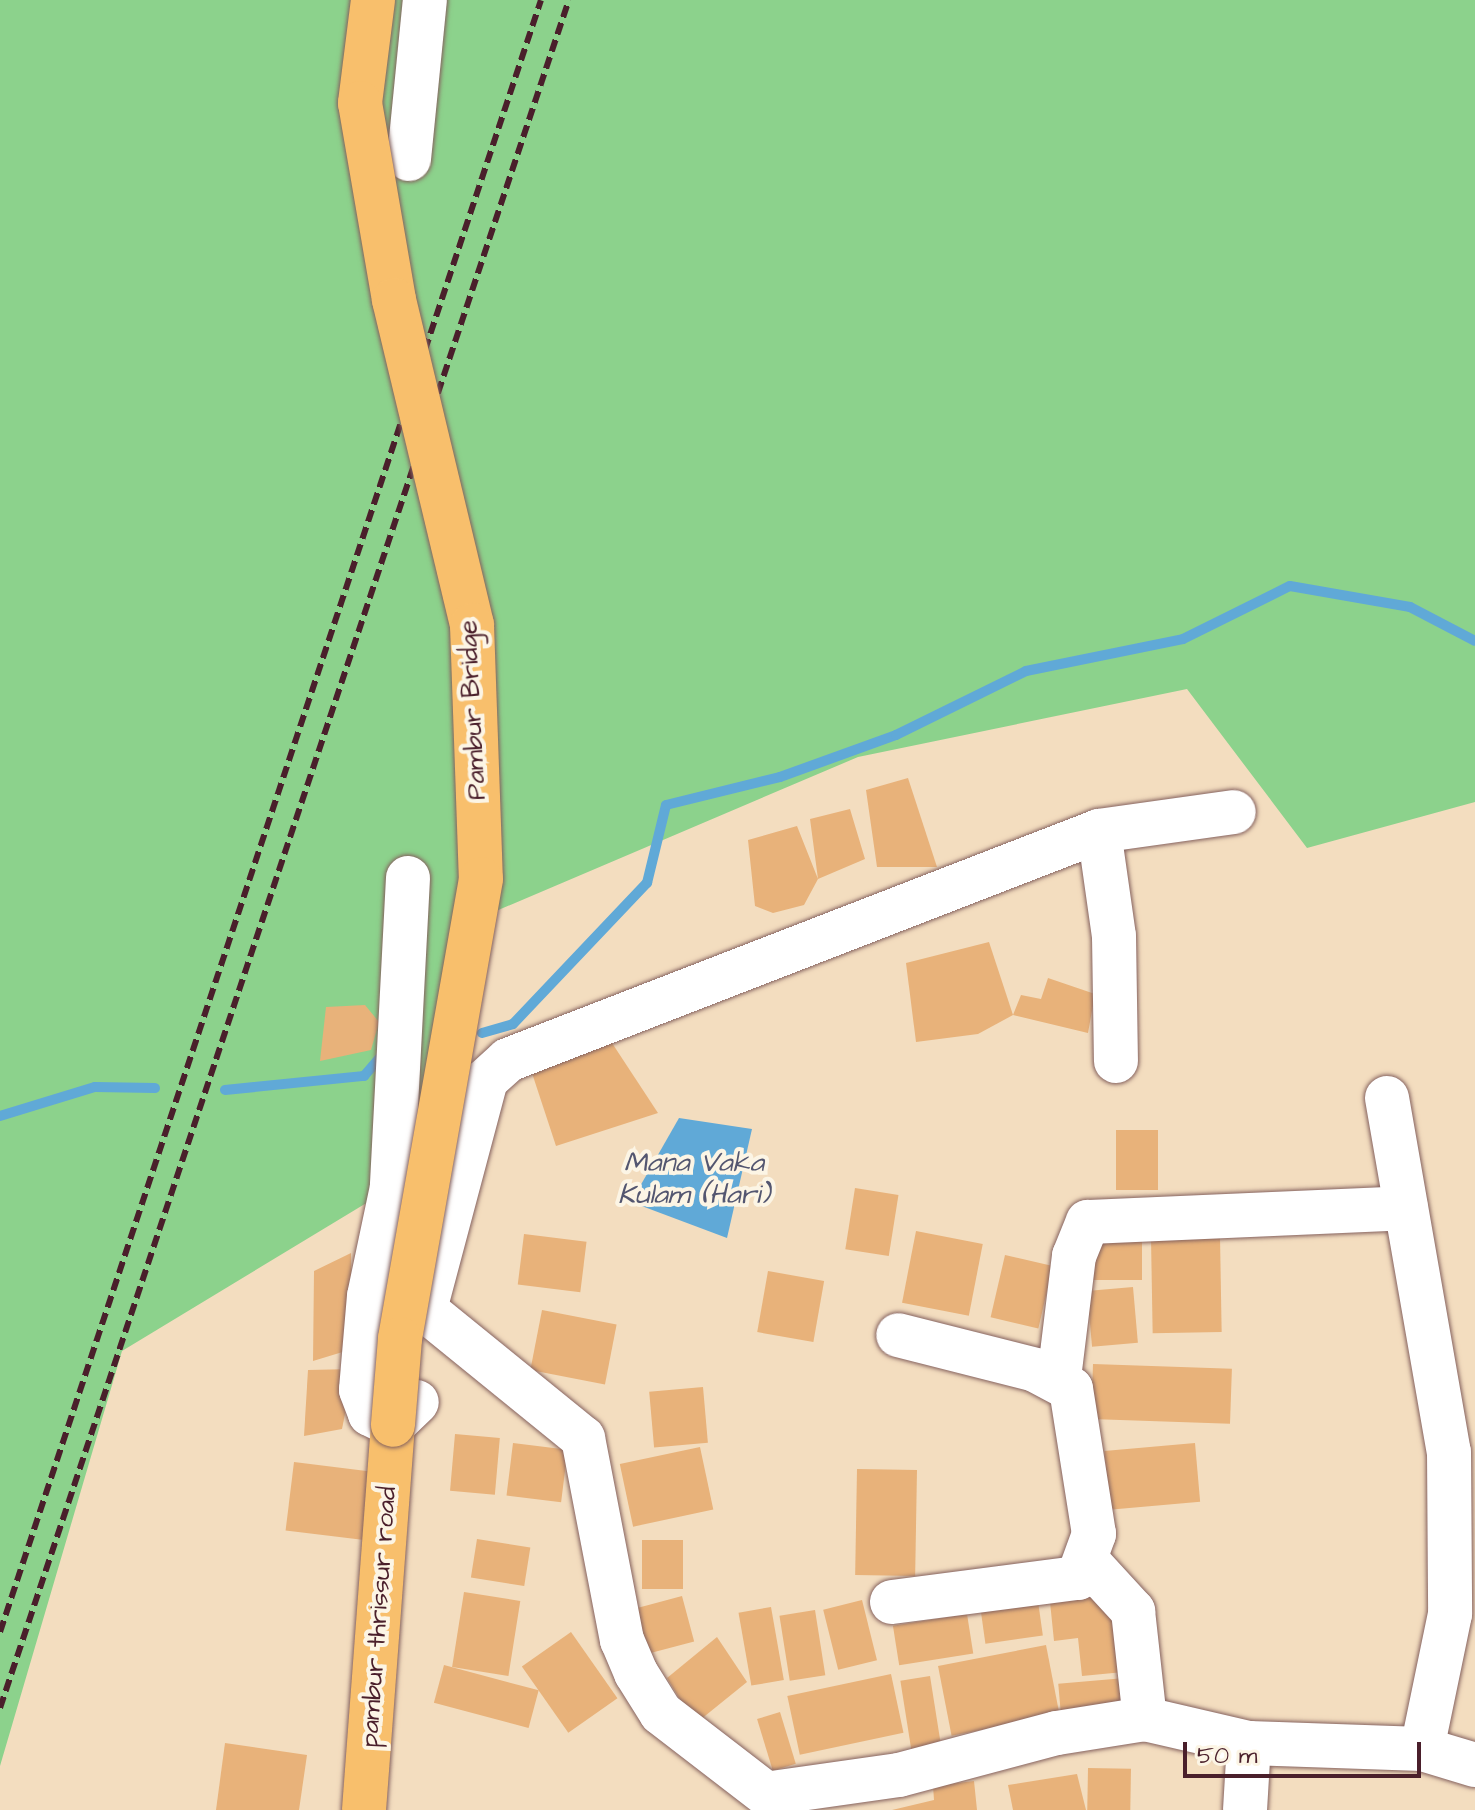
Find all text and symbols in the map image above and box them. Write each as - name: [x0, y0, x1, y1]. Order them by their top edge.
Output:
- street label: Pambur Bridge: [453, 619, 493, 801]
- water label: Mana Vaka Kulam (Hari): [618, 1146, 770, 1212]
- street label: pambur thrissur road: [354, 1485, 404, 1749]
- scale bar: [1187, 1726, 1425, 1776]
- text: 50 m: [1197, 1739, 1257, 1773]

